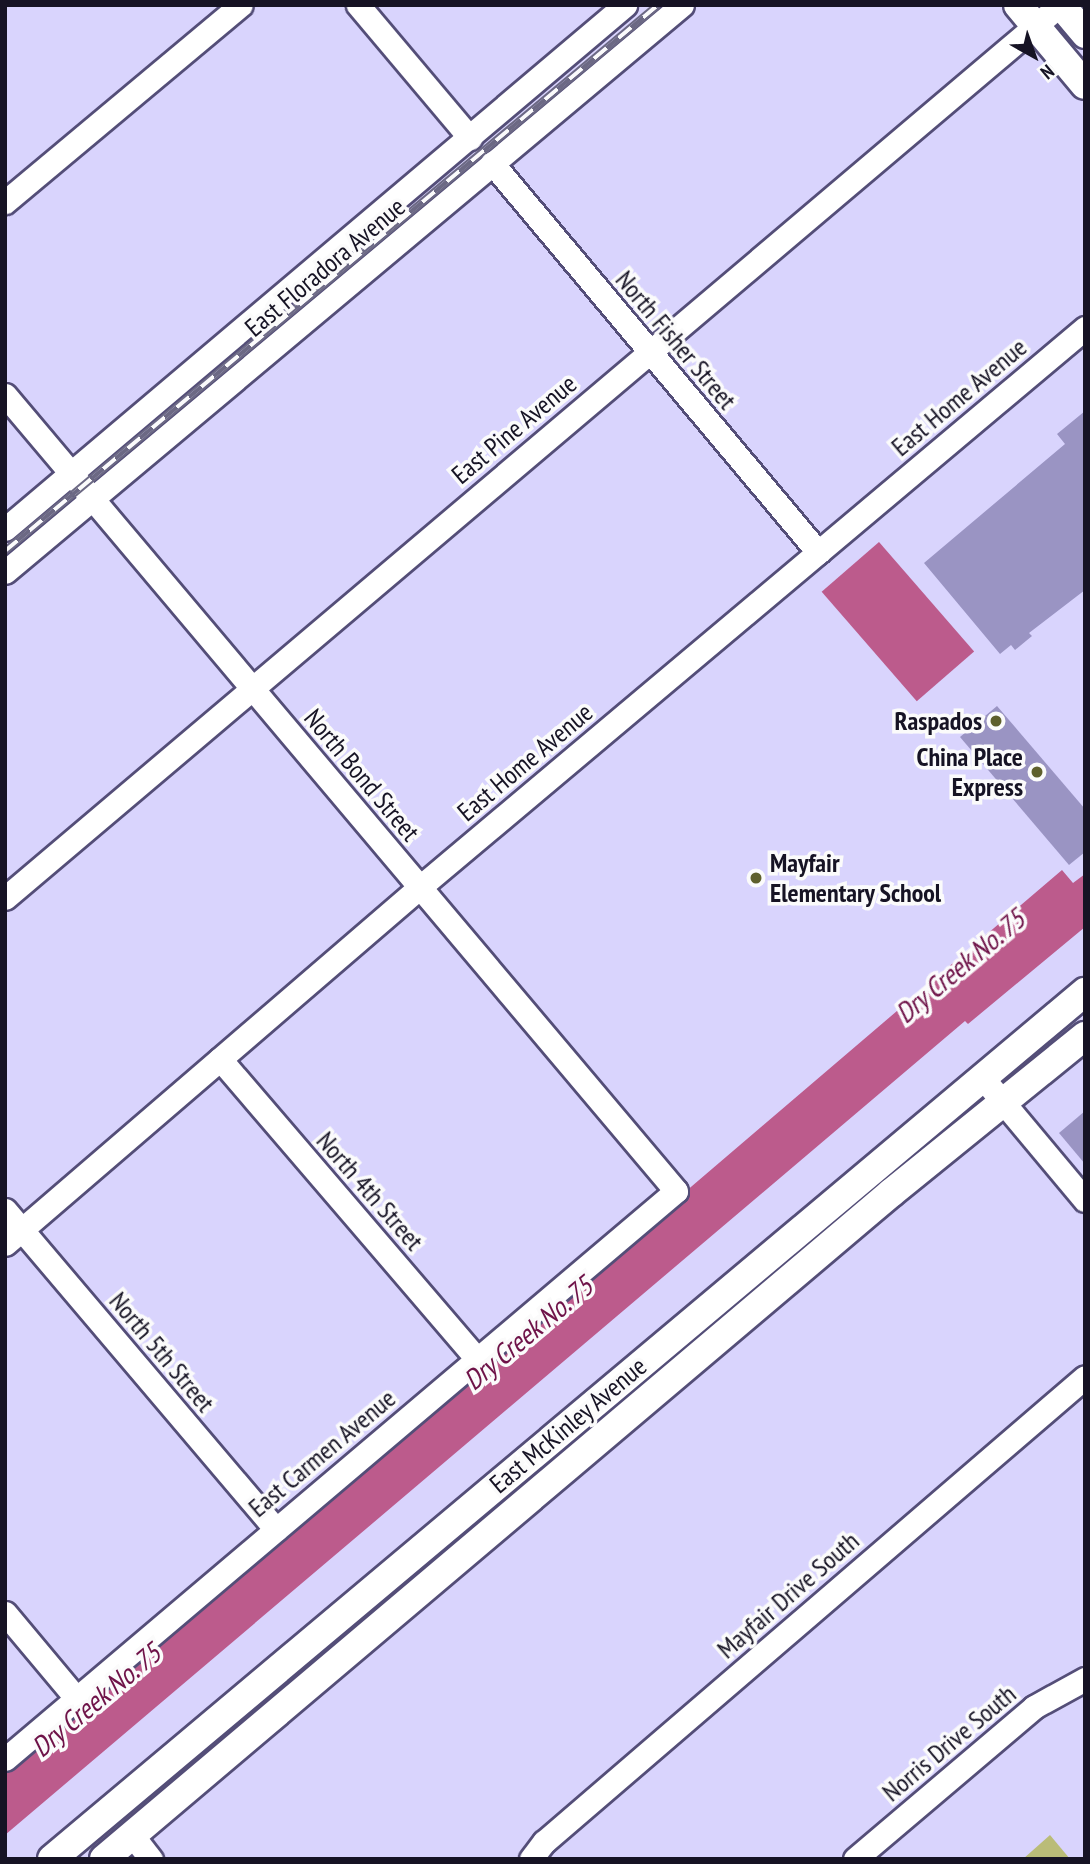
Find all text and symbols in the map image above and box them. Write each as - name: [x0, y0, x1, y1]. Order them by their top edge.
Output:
- north arrow: [999, 21, 1069, 91]
- text: N: [1036, 60, 1059, 85]
- street label: East Floradora Avenue: [238, 191, 412, 343]
- street label: North Fisher Street: [609, 265, 743, 415]
- street label: East Home Avenue: [885, 331, 1033, 463]
- street label: East Pine Avenue: [445, 368, 583, 490]
- street label: East Home Avenue: [451, 696, 599, 828]
- street label: North Bond Street: [298, 703, 426, 847]
- place label: Raspados: [894, 705, 982, 737]
- marker: Raspados: [988, 713, 1004, 729]
- place label: China Place Express: [917, 741, 1023, 802]
- marker: China Place Express: [1029, 764, 1045, 780]
- place label: Mayfair Elementary School: [770, 847, 942, 908]
- marker: Mayfair Elementary School: [748, 870, 764, 886]
- water label: Dry Creek No. 75: [887, 901, 1033, 1031]
- street label: North 4th Street: [310, 1125, 430, 1257]
- water label: Dry Creek No. 75: [455, 1268, 601, 1398]
- street label: North 5th Street: [103, 1286, 221, 1418]
- street label: East McKinley Avenue: [483, 1350, 653, 1500]
- street label: East Carmen Avenue: [242, 1382, 402, 1524]
- street label: Mayfair Drive South: [711, 1525, 865, 1665]
- water label: Dry Creek No. 75: [23, 1635, 169, 1765]
- street label: Norris Drive South: [876, 1678, 1022, 1808]

